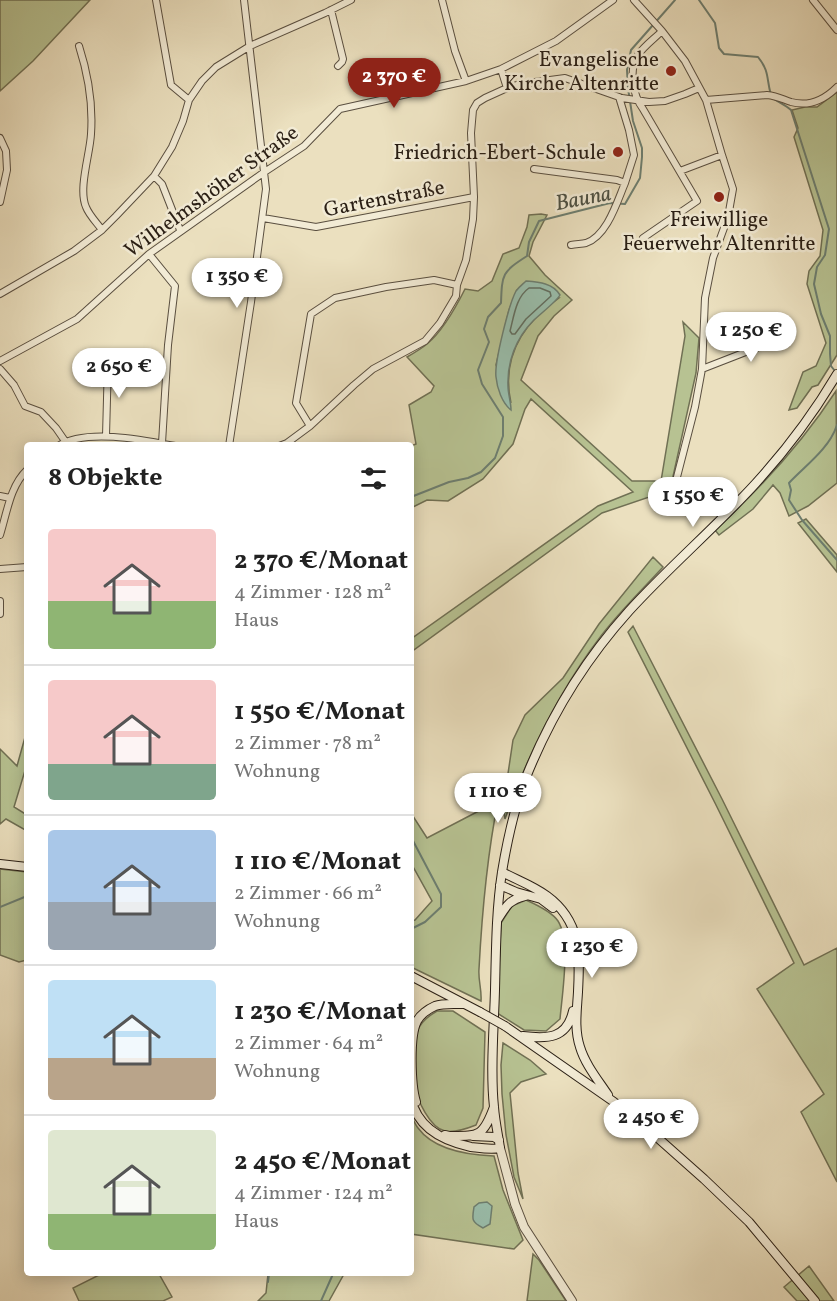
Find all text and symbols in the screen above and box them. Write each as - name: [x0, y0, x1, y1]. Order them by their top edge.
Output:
- place label: Evangelische Kirche Altenritte: [504, 46, 659, 99]
- pin: 2 370 €: [339, 58, 449, 109]
- text: 2 370 €: [362, 63, 426, 91]
- marker: Evangelische Kirche Altenritte: [664, 64, 678, 78]
- street label: Wilhelmshöher Straße: [119, 119, 305, 265]
- place label: Friedrich-Ebert-Schule: [394, 139, 606, 168]
- marker: Friedrich-Ebert-Schule: [611, 145, 625, 159]
- street label: Gartenstraße: [321, 174, 447, 225]
- water label: Bauna: [553, 179, 614, 220]
- marker: Freiwillige Feuerwehr Altenritte: [712, 190, 726, 204]
- place label: Freiwillige Feuerwehr Altenritte: [623, 206, 815, 259]
- pin: 1 350 €: [182, 258, 292, 309]
- text: 1 350 €: [206, 263, 268, 291]
- pin: 1 250 €: [696, 312, 806, 363]
- text: 1 250 €: [720, 317, 782, 345]
- pin: 2 650 €: [64, 348, 174, 399]
- text: 2 650 €: [86, 353, 152, 381]
- text: 8 Objekte: [48, 460, 162, 496]
- icon: filters: [357, 462, 390, 495]
- pin: 1 550 €: [638, 477, 748, 528]
- text: 1 550 €: [662, 482, 724, 510]
- text: 2 370 €/Monat: [234, 543, 408, 579]
- icon: home: [96, 553, 168, 625]
- text: 4 Zimmer · 128 m²: [234, 579, 392, 607]
- text: Haus: [234, 607, 279, 635]
- text: 1 550 €/Monat: [234, 694, 405, 730]
- icon: home: [96, 704, 168, 776]
- text: 2 Zimmer · 78 m²: [234, 730, 381, 758]
- text: Wohnung: [234, 758, 320, 786]
- pin: 1 110 €: [443, 773, 553, 824]
- text: 1 110 €: [468, 778, 528, 806]
- text: 1 110 €/Monat: [234, 844, 401, 880]
- icon: home: [96, 854, 168, 926]
- text: 2 Zimmer · 66 m²: [234, 880, 382, 908]
- text: Wohnung: [234, 908, 320, 936]
- pin: 1 230 €: [537, 928, 647, 979]
- text: 1 230 €: [560, 933, 624, 961]
- text: 1 230 €/Monat: [234, 994, 406, 1030]
- icon: home: [96, 1004, 168, 1076]
- text: 2 Zimmer · 64 m²: [234, 1030, 383, 1058]
- text: Wohnung: [234, 1058, 320, 1086]
- pin: 2 450 €: [596, 1099, 706, 1150]
- text: 2 450 €: [618, 1104, 684, 1132]
- text: 2 450 €/Monat: [234, 1144, 411, 1180]
- icon: home: [96, 1154, 168, 1226]
- text: 4 Zimmer · 124 m²: [234, 1180, 393, 1208]
- text: Haus: [234, 1208, 279, 1236]

